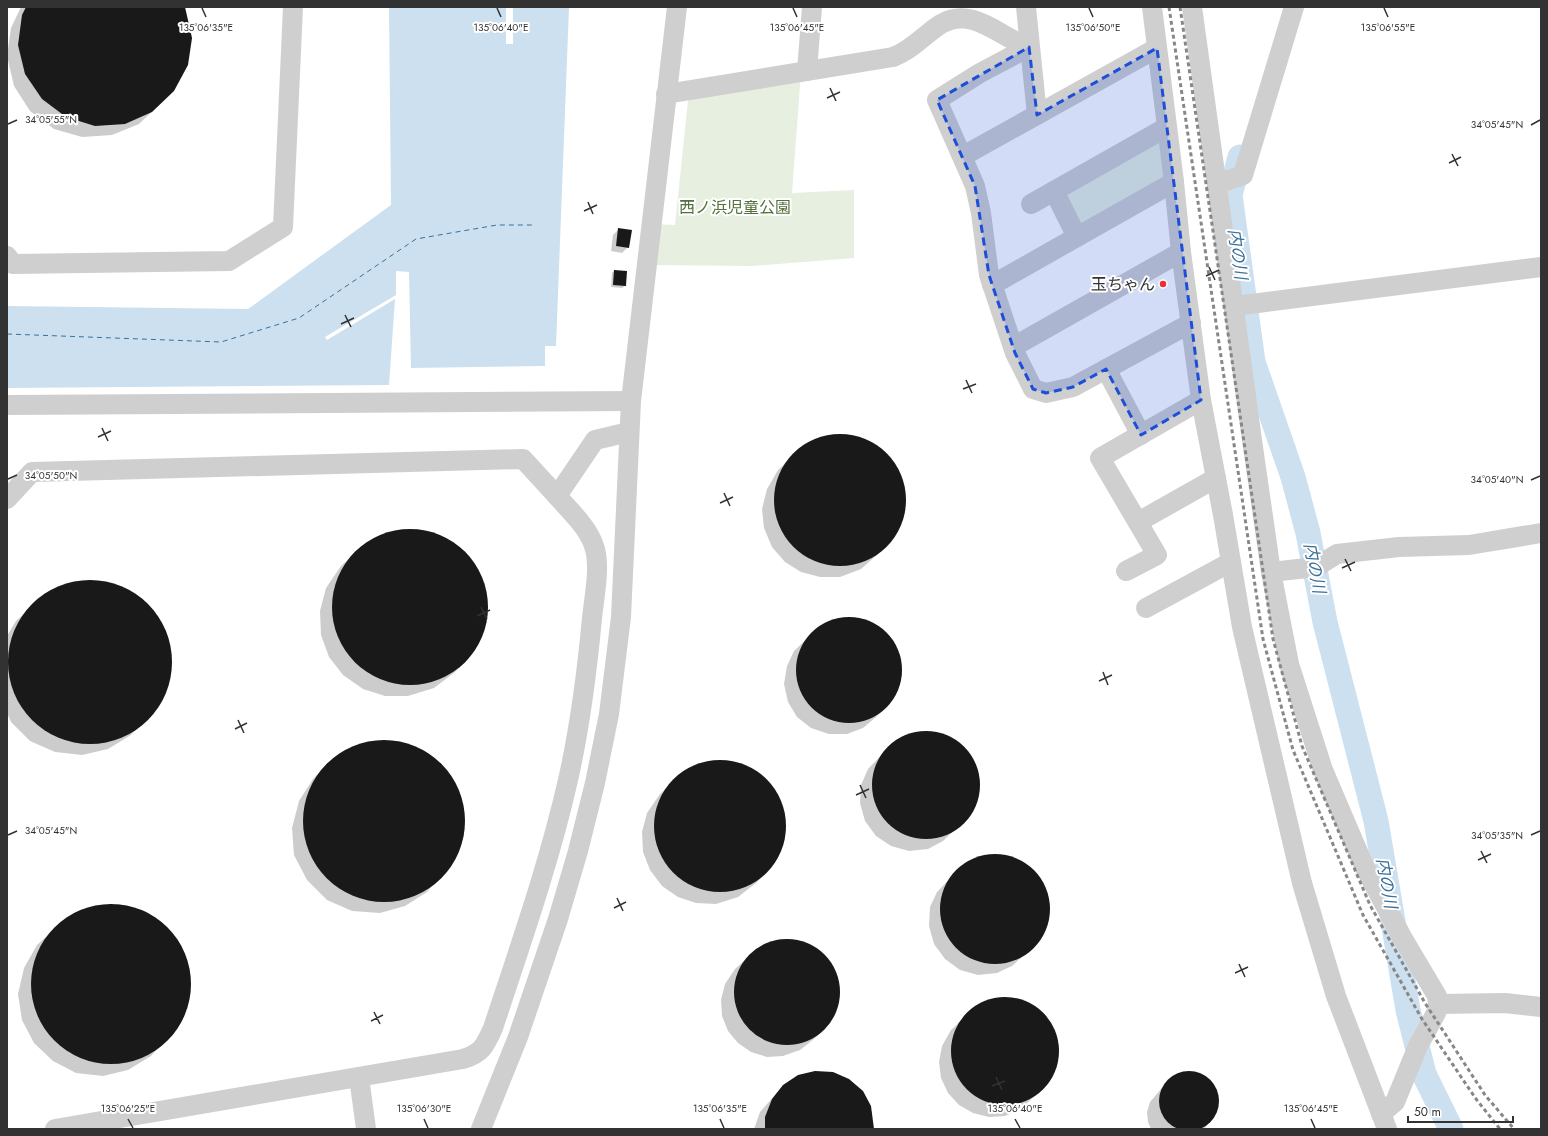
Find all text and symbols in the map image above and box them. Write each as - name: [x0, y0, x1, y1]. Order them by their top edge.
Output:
- text: 135°06'35"E: [179, 20, 233, 35]
- text: 135°06'40"E: [474, 20, 528, 35]
- text: 135°06'45"E: [770, 20, 824, 35]
- text: 135°06'50"E: [1066, 20, 1120, 35]
- text: 135°06'55"E: [1361, 20, 1415, 35]
- text: 34°05'55"N: [25, 112, 77, 127]
- text: 34°05'45"N: [1471, 117, 1523, 132]
- park label: 西ノ浜児童公園: [679, 196, 791, 219]
- water label: 内の川: [1223, 227, 1254, 283]
- place label: 玉ちゃん: [1091, 273, 1155, 296]
- marker: 玉ちゃん: [1158, 279, 1168, 289]
- text: 34°05'50"N: [25, 468, 77, 483]
- text: 34°05'40"N: [1471, 472, 1523, 487]
- water label: 内の川: [1298, 541, 1332, 597]
- text: 34°05'45"N: [25, 823, 77, 838]
- text: 34°05'35"N: [1471, 828, 1523, 843]
- water label: 内の川: [1371, 856, 1404, 912]
- scale bar: [1408, 1098, 1513, 1124]
- text: 135°06'25"E: [101, 1101, 155, 1116]
- text: 135°06'30"E: [397, 1101, 451, 1116]
- text: 135°06'35"E: [693, 1101, 747, 1116]
- text: 135°06'40"E: [988, 1101, 1042, 1116]
- text: 135°06'45"E: [1284, 1101, 1338, 1116]
- text: 50 m: [1414, 1103, 1441, 1121]

